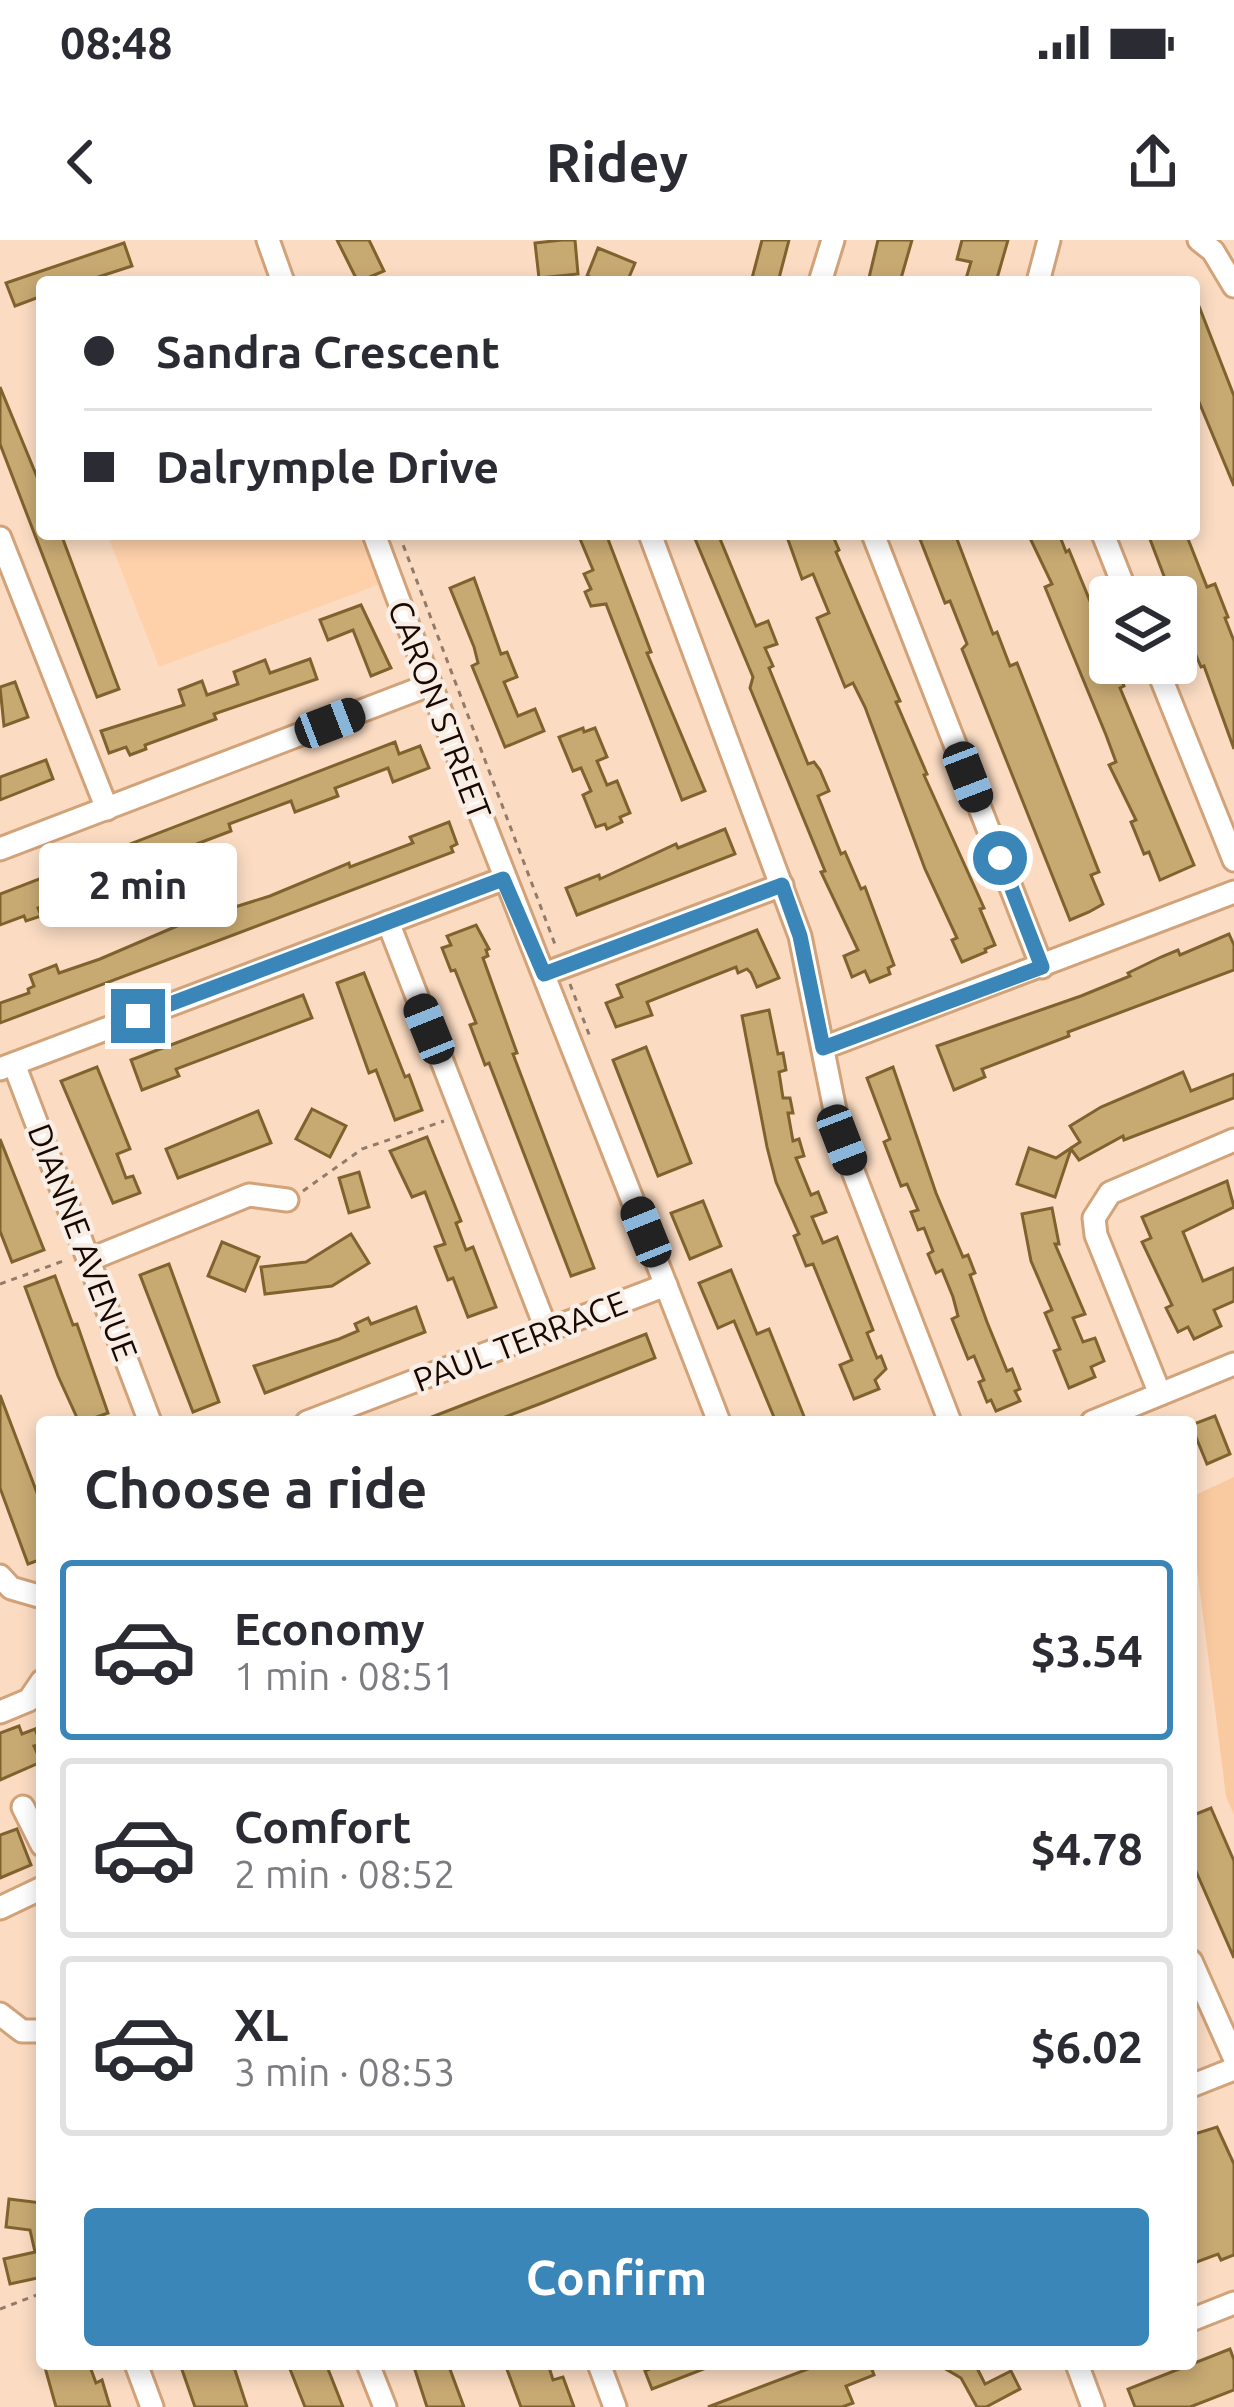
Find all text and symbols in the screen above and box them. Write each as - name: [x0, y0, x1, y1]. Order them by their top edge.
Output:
- text: 08:48: [60, 17, 173, 68]
- icon: back: [48, 129, 114, 195]
- icon: share: [1120, 129, 1186, 195]
- text: Ridey: [546, 132, 688, 192]
- text: Sandra Crescent: [156, 326, 500, 377]
- text: Dalrymple Drive: [156, 441, 499, 492]
- map controls: [1089, 576, 1197, 684]
- button: layers: [1089, 576, 1197, 684]
- street label: CARON STREET: [382, 595, 499, 824]
- car: [290, 693, 370, 753]
- car: [938, 737, 998, 817]
- route start: [973, 831, 1027, 885]
- callout: 2 min: [39, 842, 237, 926]
- text: 2 min: [89, 863, 187, 906]
- route end: [111, 989, 165, 1043]
- car: [399, 989, 459, 1069]
- car: [812, 1100, 872, 1180]
- street label: DIANNE AVENUE: [21, 1118, 146, 1365]
- car: [616, 1192, 676, 1272]
- street label: PAUL TERRACE: [408, 1283, 632, 1398]
- text: Choose a ride: [84, 1458, 427, 1518]
- icon: car: [90, 1596, 198, 1704]
- text: Economy: [234, 1603, 425, 1654]
- text: $3.54: [1030, 1625, 1143, 1676]
- text: 1 min · 08:51: [234, 1654, 455, 1697]
- icon: car: [90, 1794, 198, 1902]
- text: Comfort: [234, 1801, 411, 1852]
- text: $4.78: [1030, 1823, 1143, 1874]
- text: 2 min · 08:52: [234, 1852, 455, 1895]
- icon: car: [90, 1992, 198, 2100]
- text: XL: [234, 1999, 288, 2050]
- text: $6.02: [1030, 2021, 1143, 2072]
- text: 3 min · 08:53: [234, 2050, 455, 2093]
- button: Confirm: [84, 2208, 1149, 2346]

